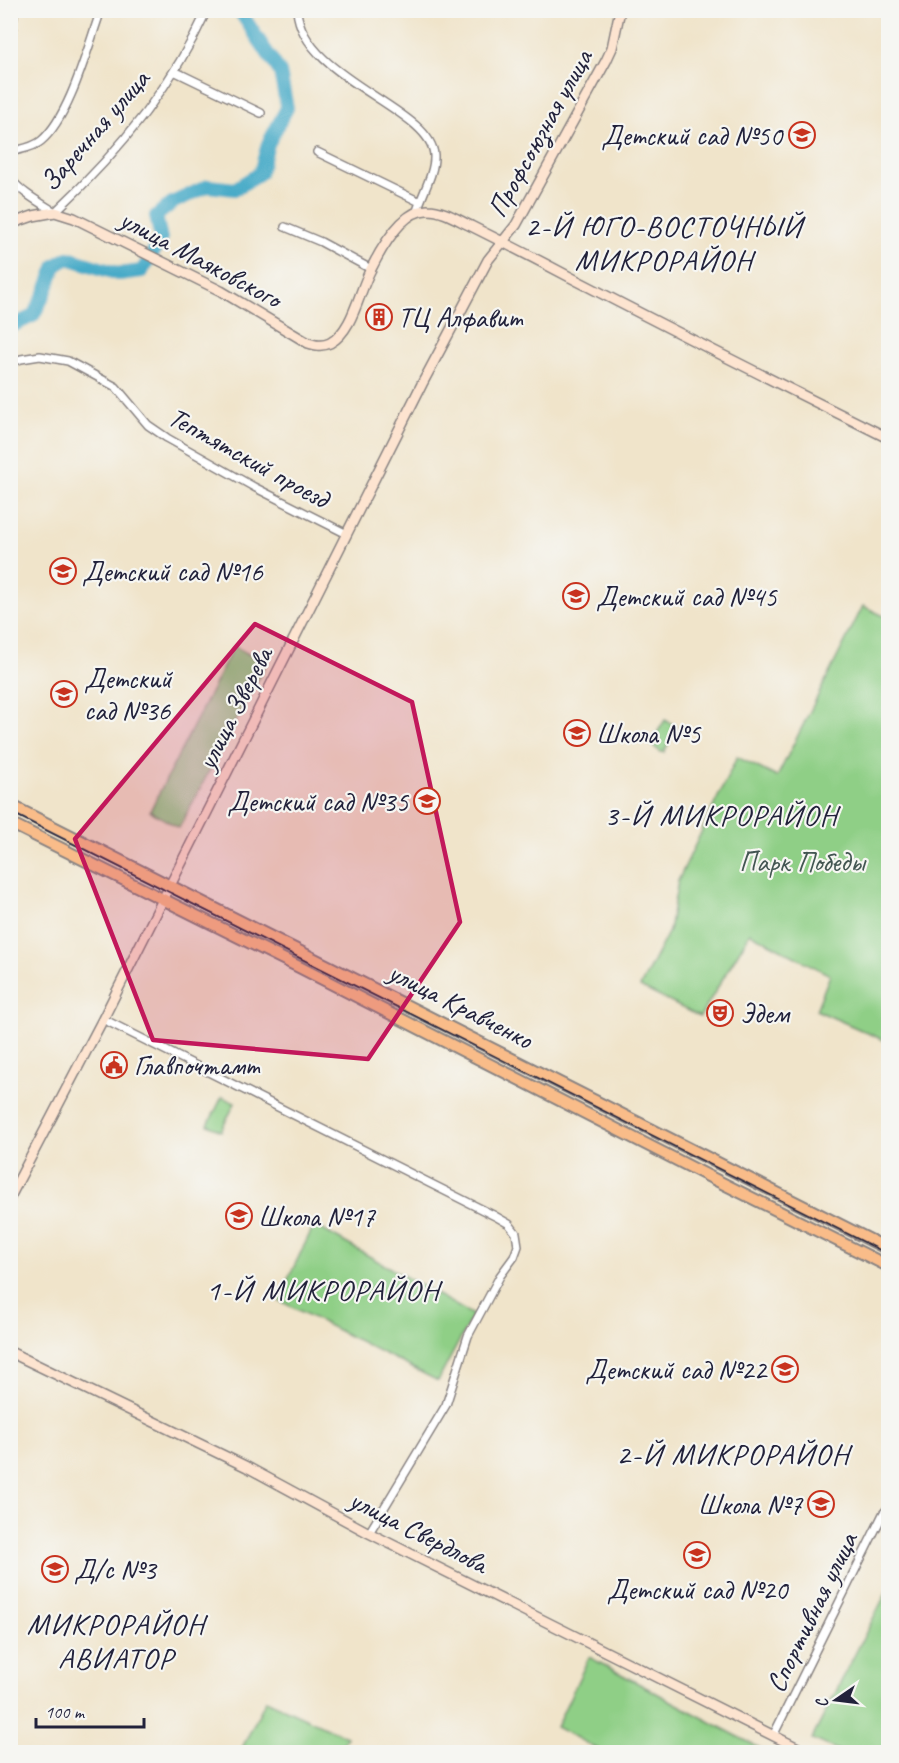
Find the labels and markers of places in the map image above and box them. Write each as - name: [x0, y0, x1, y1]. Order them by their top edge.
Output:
- place label: Детский сад №50: [601, 118, 784, 153]
- school or university icon: Детский сад №50: [787, 120, 817, 150]
- place label: ТЦ Алфавит: [398, 300, 524, 335]
- building icon: ТЦ Алфавит: [364, 302, 394, 332]
- place label: Детский сад №16: [82, 554, 264, 589]
- school or university icon: Детский сад №16: [48, 556, 78, 586]
- place label: Детский сад №45: [596, 579, 778, 614]
- school or university icon: Детский сад №45: [561, 581, 591, 611]
- place label: Детский сад №36: [84, 661, 173, 728]
- school or university icon: Детский сад №36: [49, 679, 79, 709]
- place label: Школа №5: [596, 716, 702, 751]
- school or university icon: Школа №5: [562, 718, 592, 748]
- place label: Детский сад №35: [227, 784, 409, 819]
- school or university icon: Детский сад №35: [412, 786, 442, 816]
- place label: Эдем: [740, 996, 792, 1031]
- theatre icon: Эдем: [705, 998, 735, 1028]
- place label: Главпочтамт: [134, 1048, 261, 1083]
- public building icon: Главпочтамт: [99, 1050, 129, 1080]
- place label: Школа №17: [258, 1199, 376, 1234]
- school or university icon: Школа №17: [224, 1201, 254, 1231]
- place label: Детский сад №22: [585, 1352, 768, 1387]
- school or university icon: Детский сад №22: [770, 1354, 800, 1384]
- place label: Школа №7: [698, 1487, 803, 1522]
- school or university icon: Школа №7: [806, 1489, 836, 1519]
- school or university icon: Детский сад №20: [682, 1540, 712, 1570]
- place label: Д/с №3: [74, 1552, 158, 1587]
- school or university icon: Д/с №3: [40, 1554, 70, 1584]
- place label: Детский сад №20: [607, 1572, 790, 1607]

